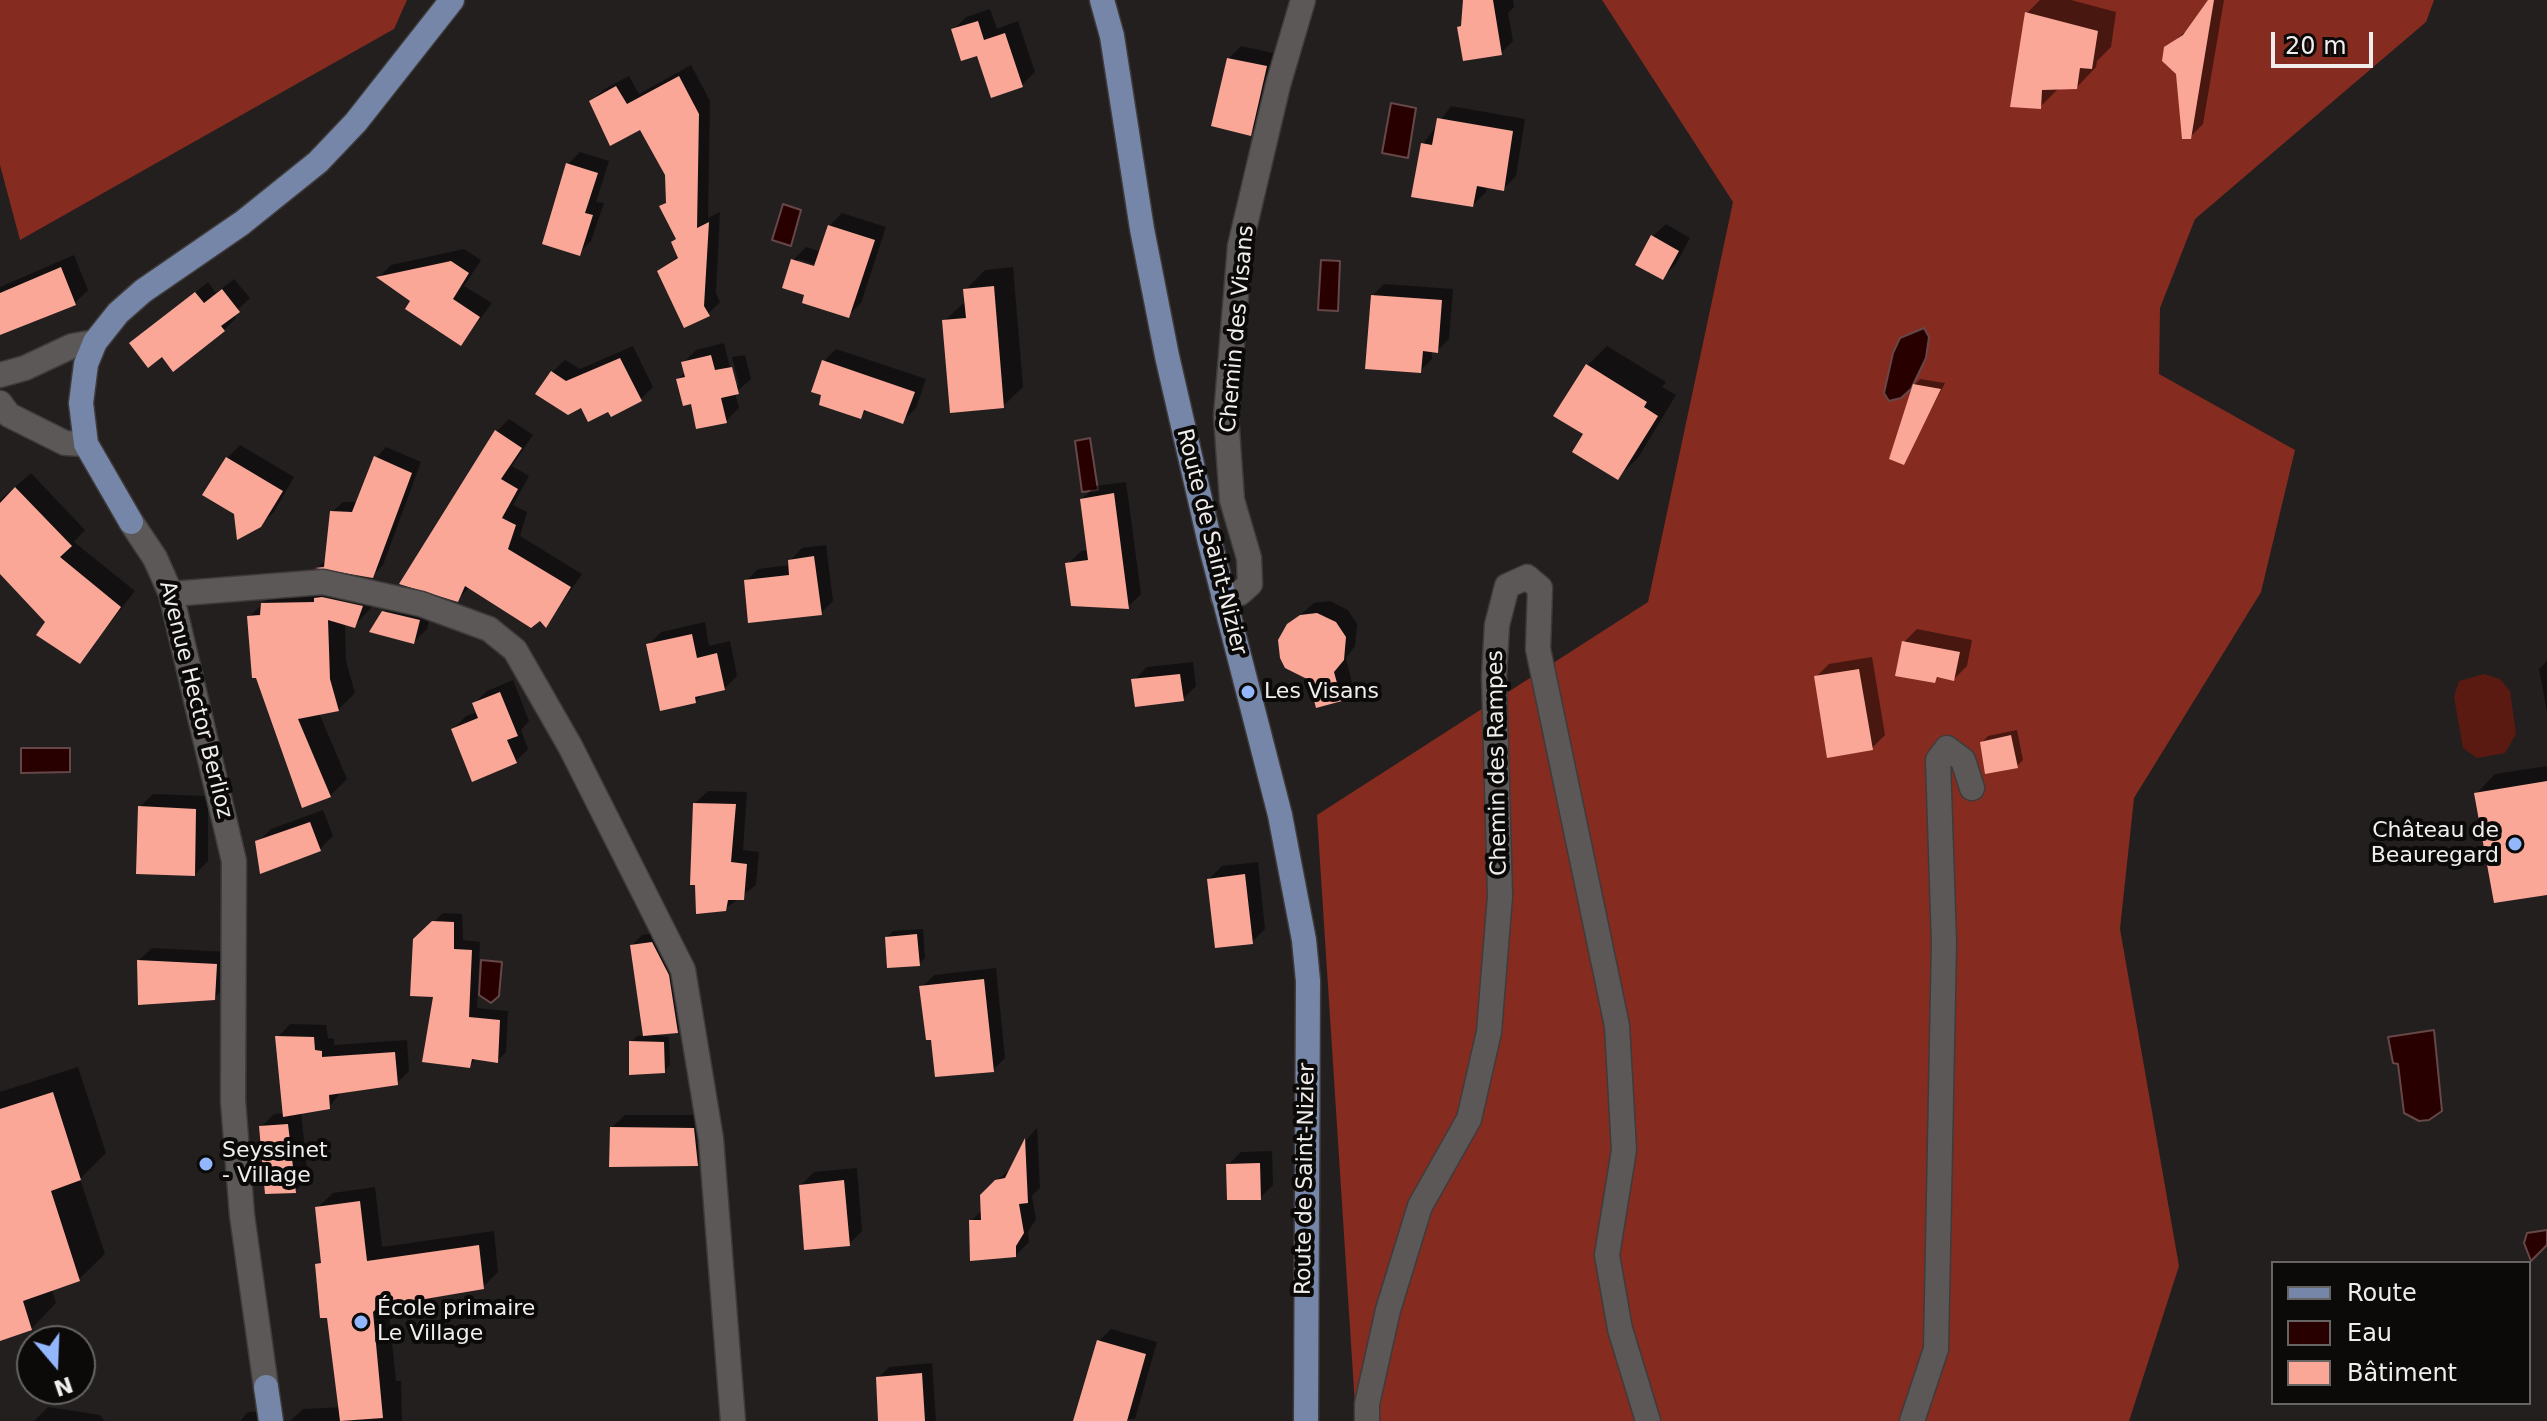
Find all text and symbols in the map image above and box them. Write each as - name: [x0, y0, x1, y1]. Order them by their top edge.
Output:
- scale bar: [2275, 16, 2377, 66]
- text: 20 m: [2285, 32, 2347, 60]
- street label: Chemin des Visans: [1216, 224, 1260, 434]
- street label: Route de Saint-Nizier: [1170, 426, 1252, 658]
- street label: Avenue Hector Berlioz: [153, 578, 237, 822]
- street label: Chemin des Rampes: [1483, 650, 1513, 876]
- place label: Les Visans: [1264, 679, 1379, 705]
- marker: Les Visans: [1239, 683, 1257, 701]
- place label: Château de Beauregard: [2371, 818, 2499, 870]
- marker: Château de Beauregard: [2506, 835, 2524, 853]
- street label: Route de Saint-Nizier: [1291, 1063, 1321, 1295]
- place label: Seyssinet - Village: [222, 1138, 328, 1190]
- marker: Seyssinet - Village: [197, 1155, 215, 1173]
- legend: [2271, 1261, 2531, 1405]
- text: Route: [2347, 1279, 2417, 1307]
- place label: École primaire Le Village: [377, 1296, 535, 1348]
- marker: École primaire Le Village: [352, 1313, 370, 1331]
- text: Eau: [2347, 1319, 2392, 1347]
- north arrow: [16, 1325, 96, 1405]
- text: Bâtiment: [2347, 1359, 2457, 1387]
- text: N: [51, 1371, 76, 1401]

